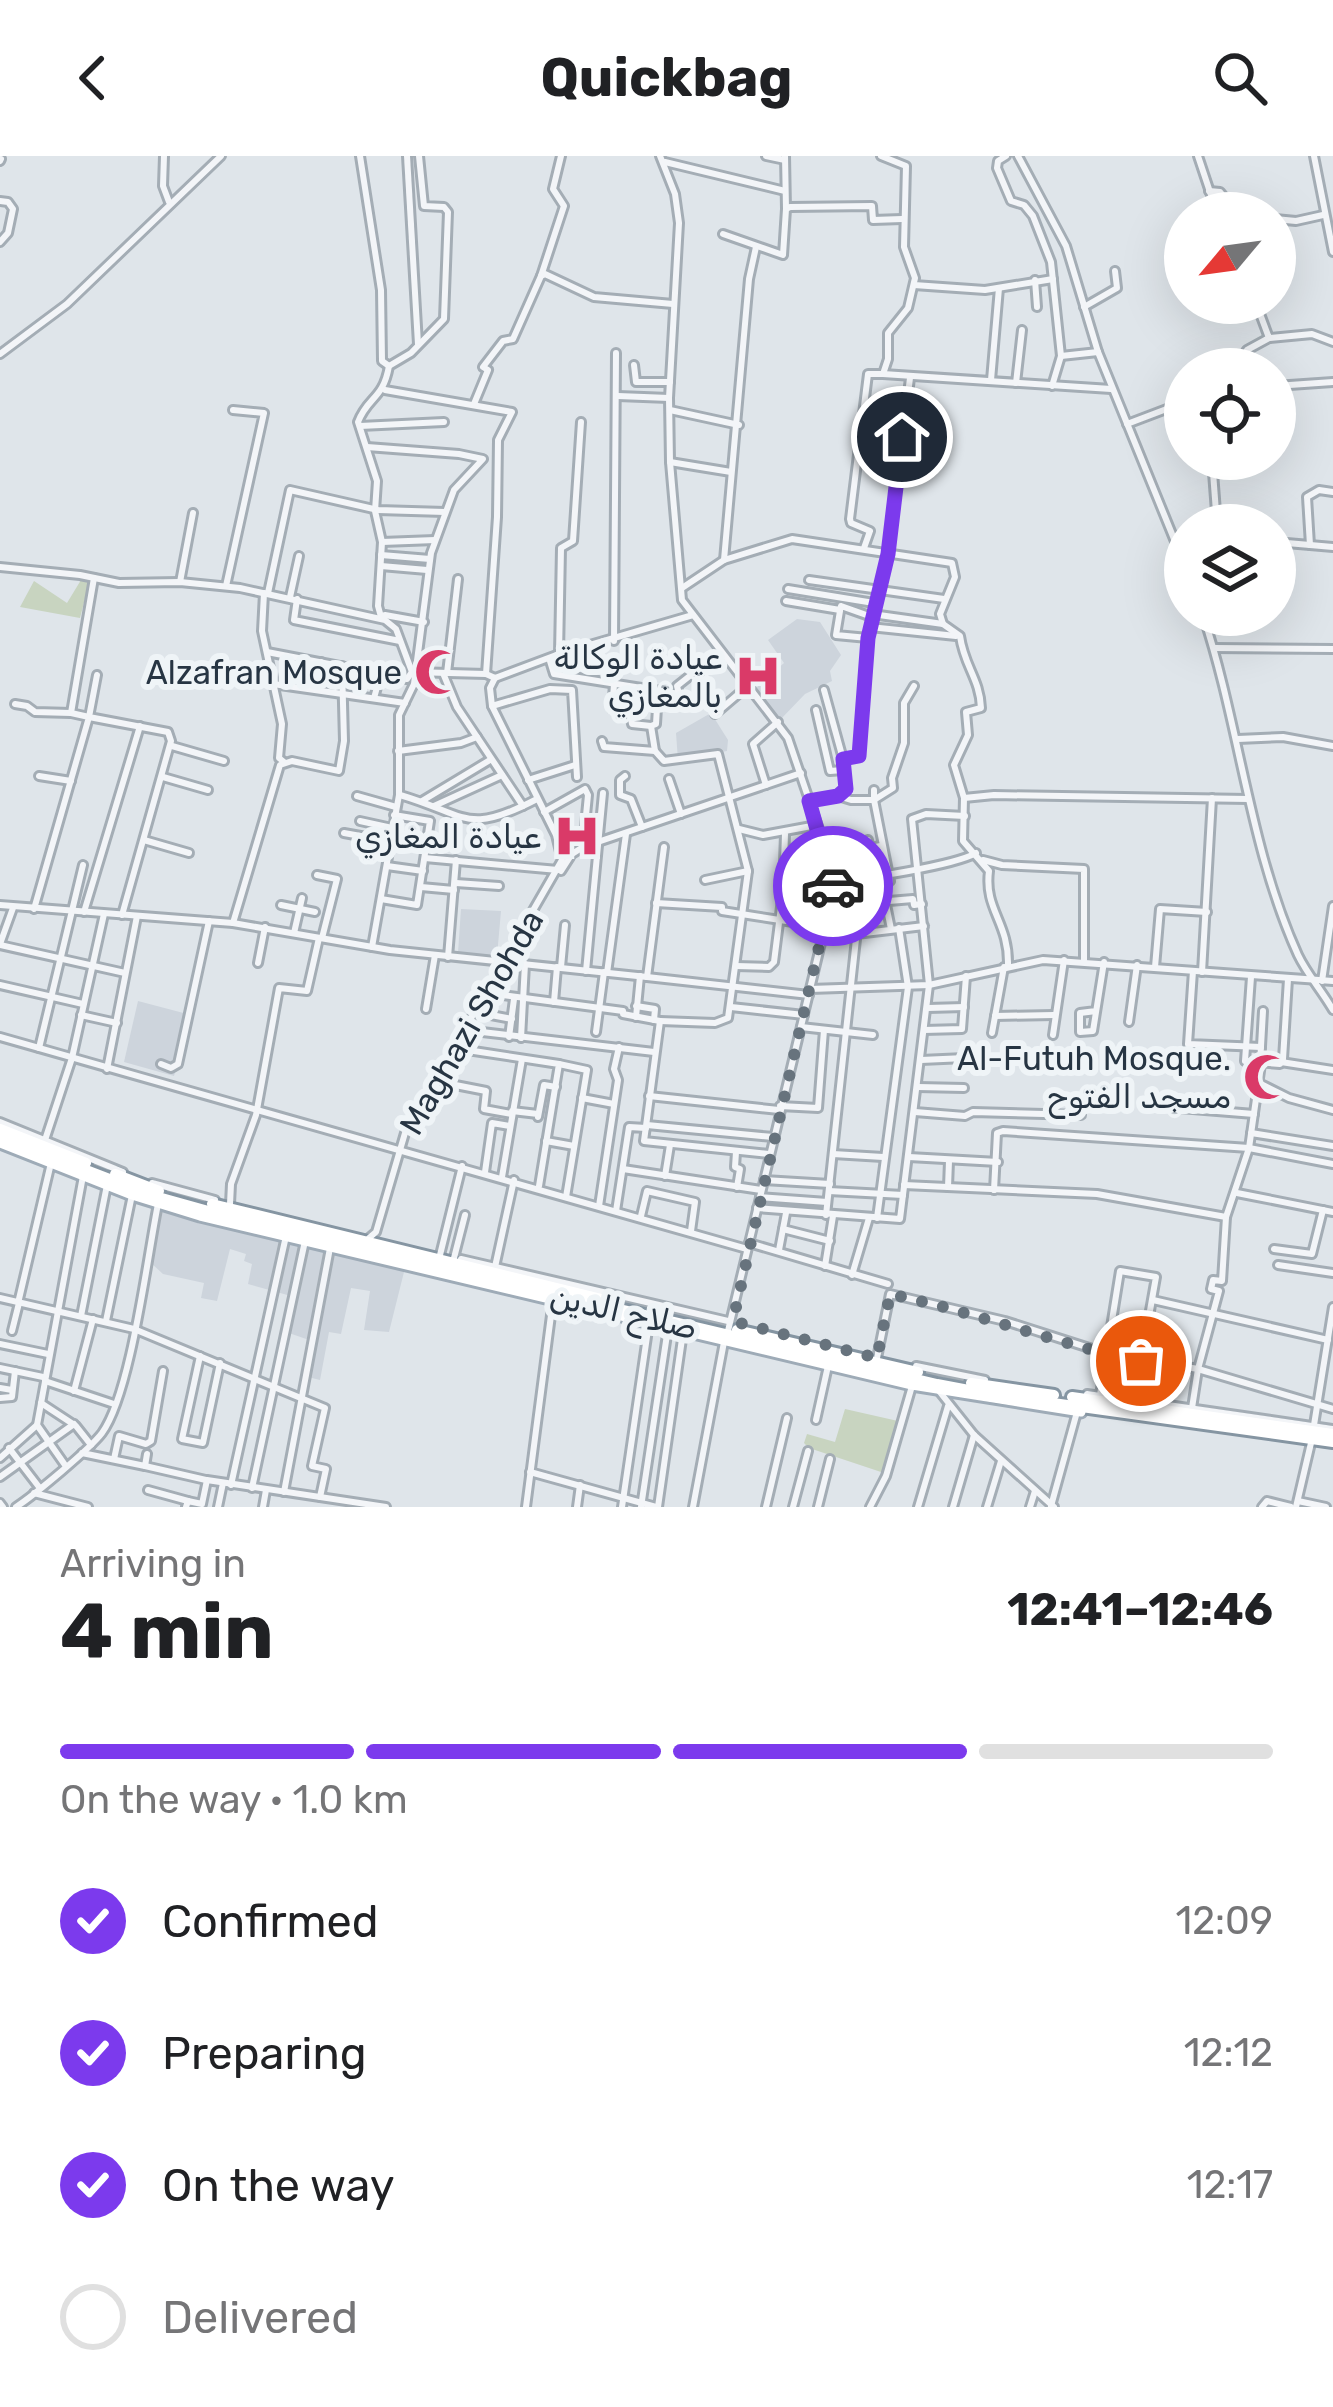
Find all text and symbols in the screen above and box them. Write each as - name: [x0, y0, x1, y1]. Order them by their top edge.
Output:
- icon: back: [60, 45, 126, 111]
- icon: search: [1207, 45, 1273, 111]
- text: Quickbag: [540, 46, 793, 110]
- north arrow: [1164, 192, 1296, 324]
- map controls: [1164, 192, 1296, 636]
- button: locate: [1164, 348, 1296, 480]
- pin: [851, 386, 953, 488]
- icon: home: [869, 404, 935, 470]
- button: layers: [1164, 504, 1296, 636]
- place label: عيادة الوكالة بالمغازي: [554, 638, 722, 718]
- mosque icon: Alzafran Mosque: [413, 647, 463, 697]
- hospital icon: عيادة الوكالة بالمغازي: [733, 651, 783, 701]
- place label: Alzafran Mosque: [146, 653, 402, 692]
- hospital icon: عيادة المغازي: [552, 811, 602, 861]
- place label: عيادة المغازي: [355, 817, 541, 859]
- courier: [773, 826, 893, 946]
- icon: car: [800, 853, 866, 919]
- street label: Maghazi Shohda: [391, 903, 552, 1141]
- place label: Al-Futuh Mosque. مسجد الفتوح: [957, 1039, 1231, 1119]
- mosque icon: Al-Futuh Mosque. مسجد الفتوح: [1242, 1052, 1292, 1102]
- street label: صلاح الدين: [546, 1276, 701, 1350]
- pin: [1090, 1310, 1192, 1412]
- icon: bag: [1108, 1328, 1174, 1394]
- text: Arriving in: [60, 1541, 246, 1587]
- text: 12:41–12:46: [1007, 1583, 1273, 1636]
- text: 4 min: [60, 1585, 274, 1678]
- text: On the way · 1.0 km: [60, 1777, 408, 1823]
- icon: check: [60, 1888, 126, 1954]
- text: Confirmed: [162, 1895, 379, 1948]
- text: 12:09: [1176, 1898, 1273, 1944]
- icon: check: [60, 2020, 126, 2086]
- text: Preparing: [162, 2027, 367, 2080]
- text: 12:12: [1184, 2030, 1273, 2076]
- icon: check: [60, 2152, 126, 2218]
- text: On the way: [162, 2159, 395, 2212]
- text: 12:17: [1187, 2162, 1273, 2208]
- text: Delivered: [162, 2291, 358, 2344]

